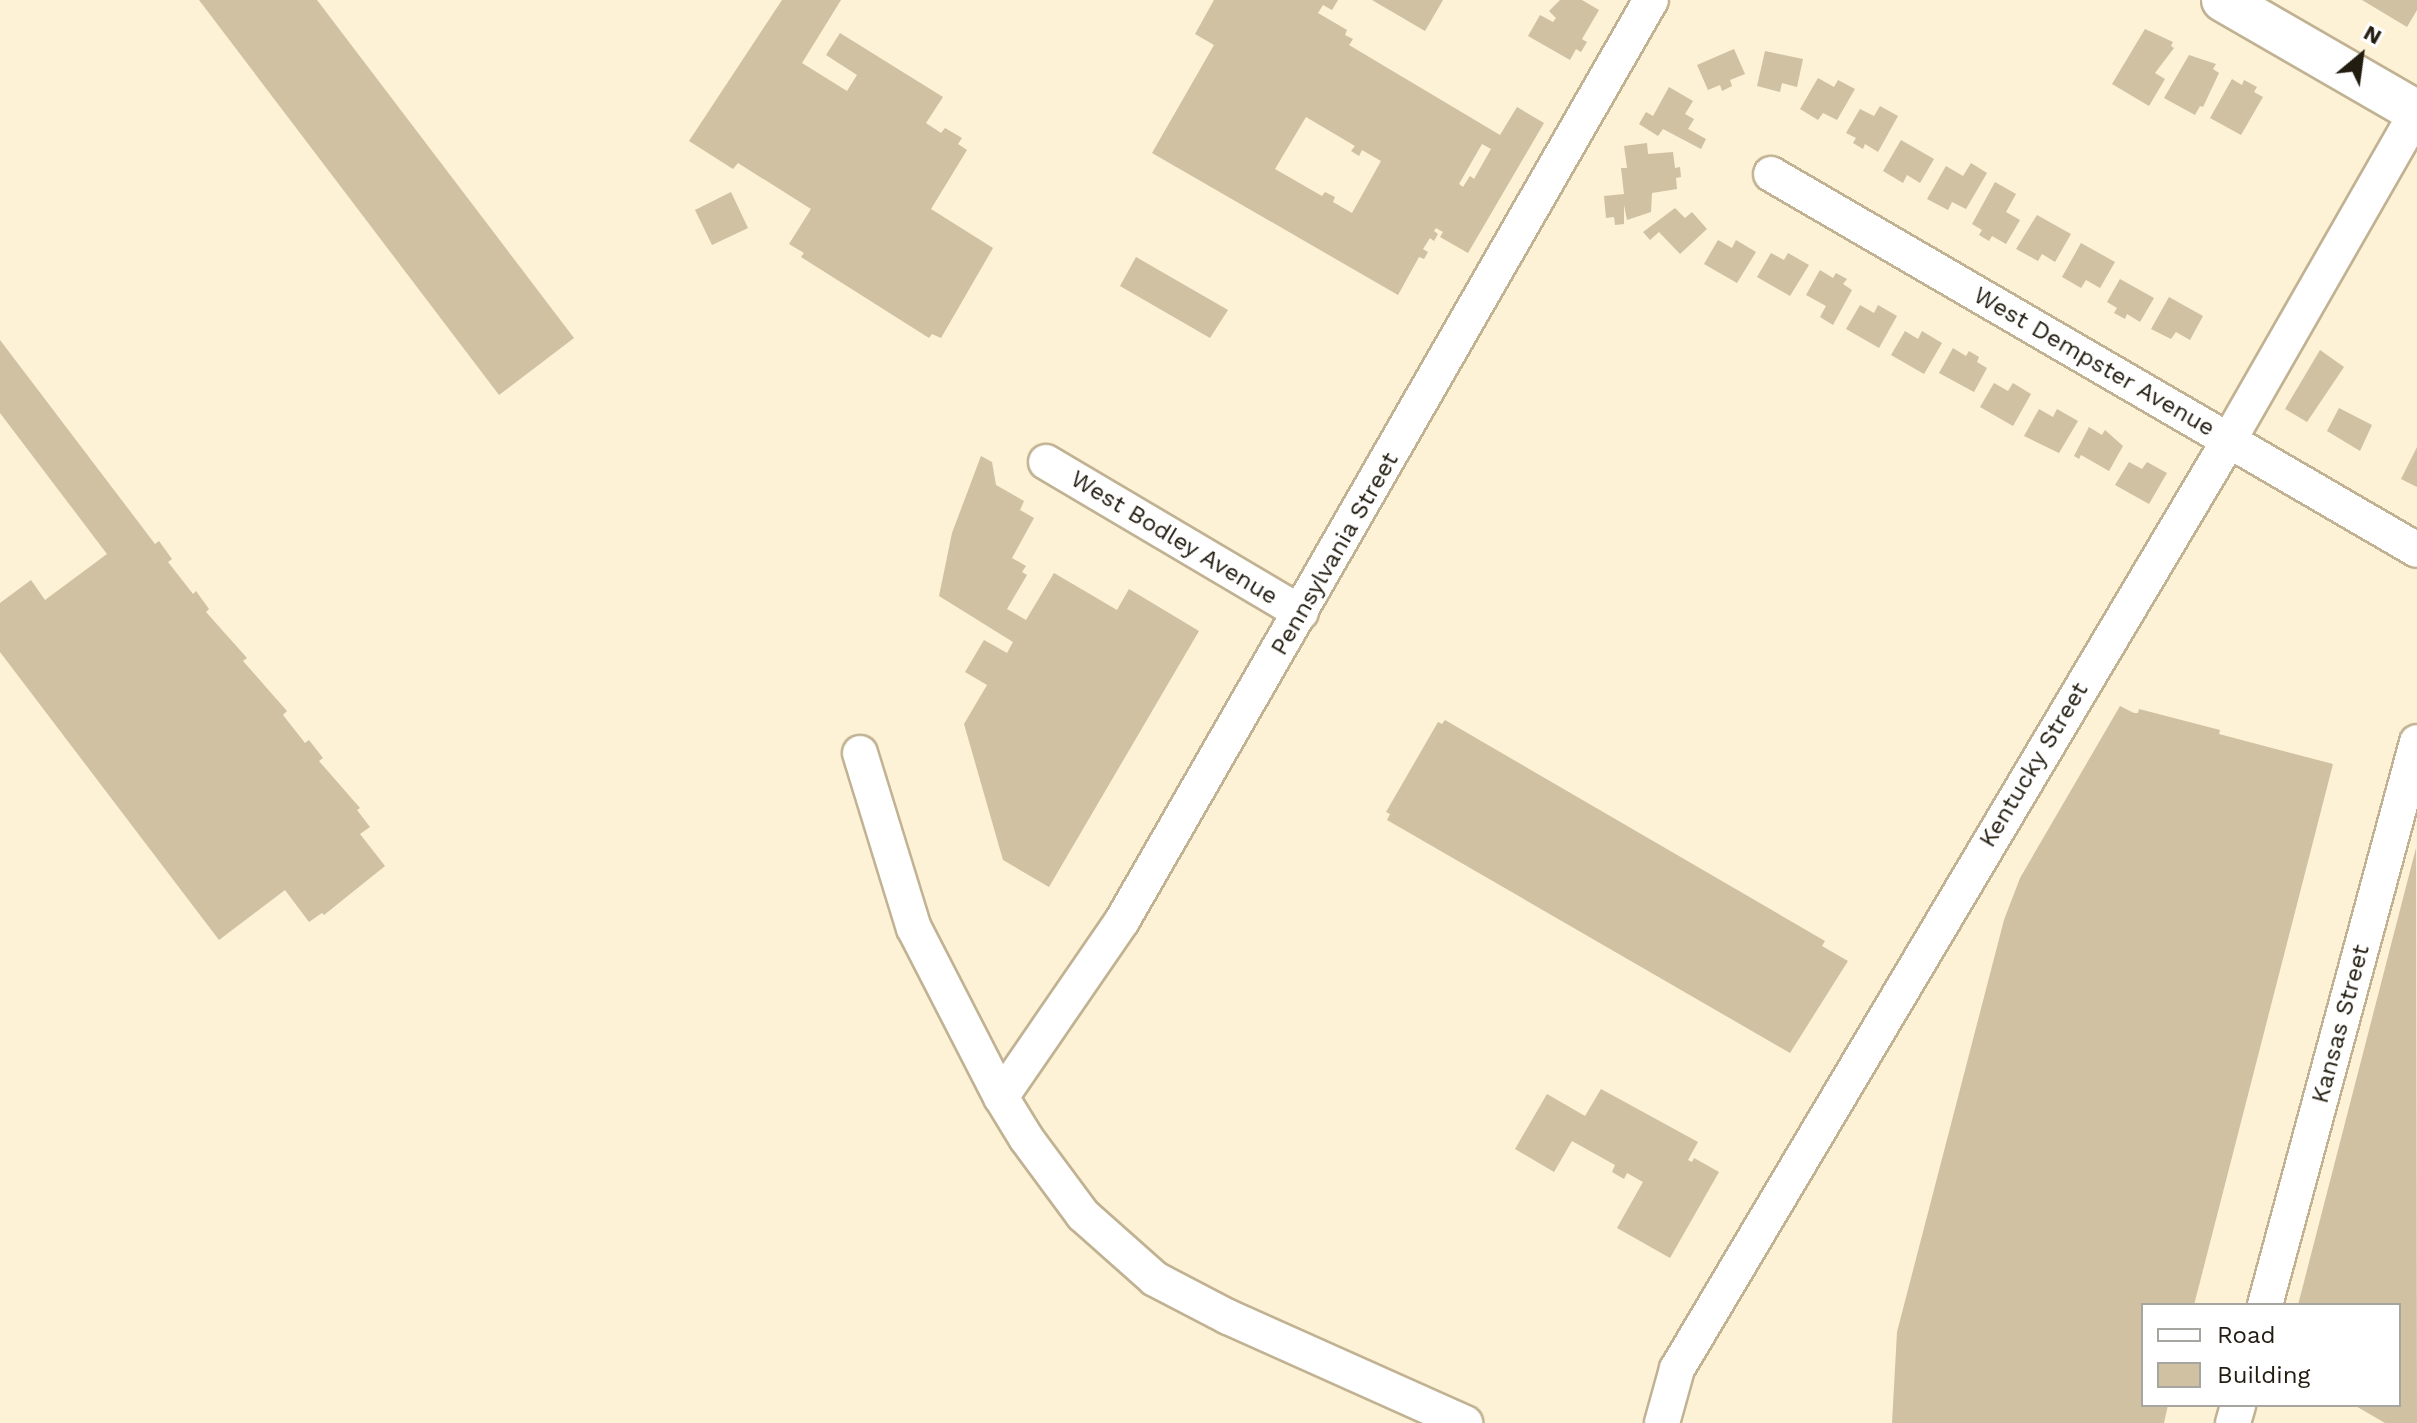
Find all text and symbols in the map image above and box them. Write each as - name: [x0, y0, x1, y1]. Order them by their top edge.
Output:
- north arrow: [2321, 16, 2401, 96]
- text: N: [2360, 20, 2386, 49]
- street label: West Dempster Avenue: [1968, 281, 2220, 443]
- street label: Pennsylvania Street: [1265, 447, 1405, 661]
- street label: West Bodley Avenue: [1065, 464, 1283, 612]
- street label: Kentucky Street: [1973, 677, 2095, 853]
- street label: Kansas Street: [2306, 941, 2376, 1107]
- legend: [2141, 1303, 2401, 1407]
- text: Road: [2217, 1321, 2276, 1349]
- text: Building: [2217, 1361, 2310, 1389]

